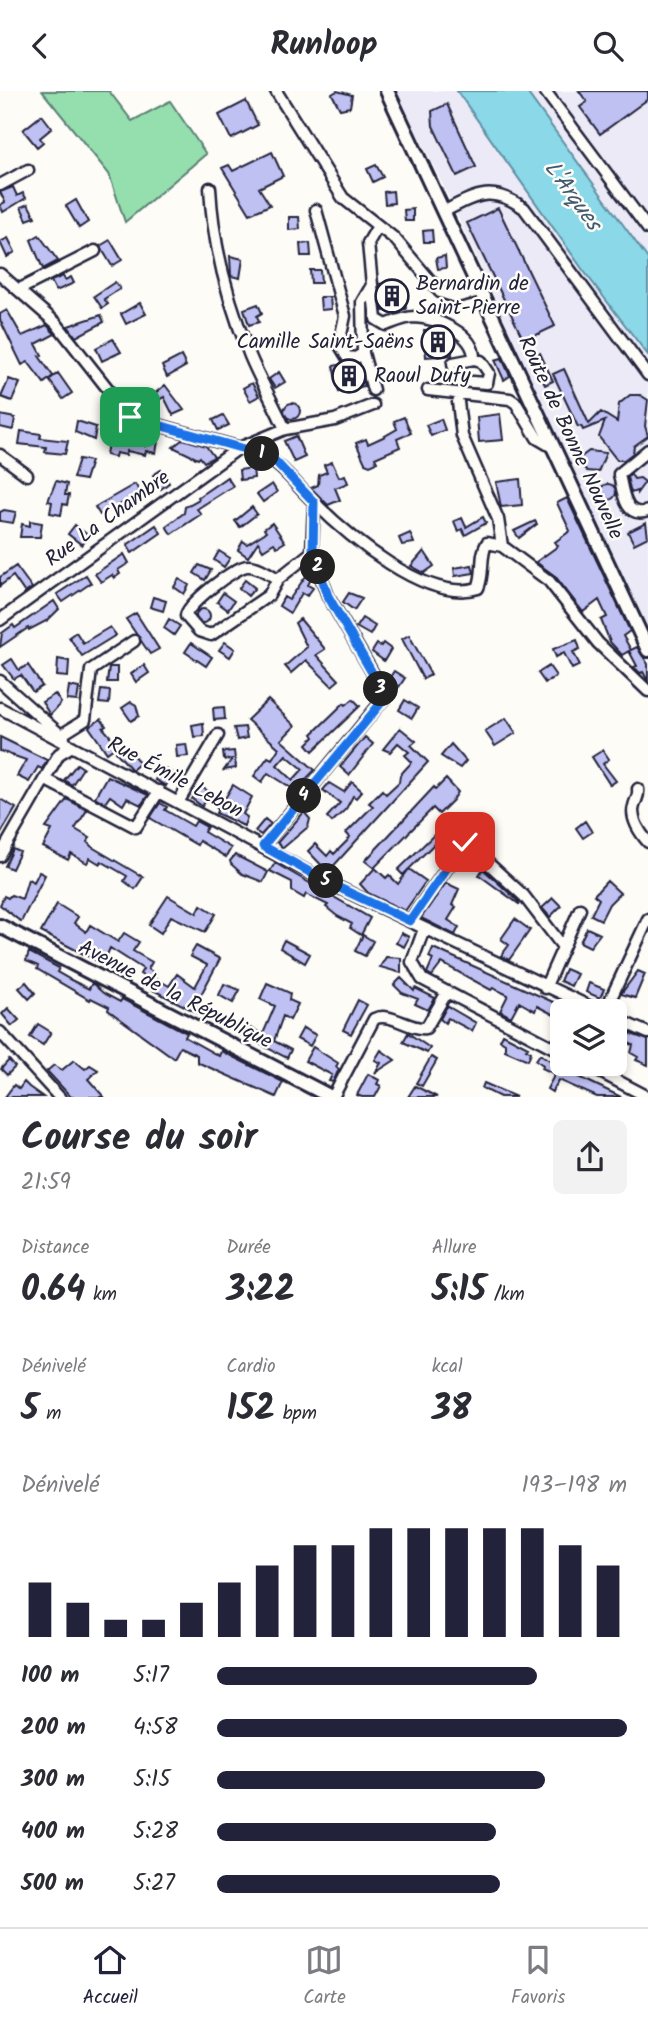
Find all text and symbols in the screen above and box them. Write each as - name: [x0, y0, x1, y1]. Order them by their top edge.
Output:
- text: Runloop: [270, 20, 378, 71]
- icon: back: [21, 27, 59, 65]
- icon: search: [589, 27, 627, 65]
- water label: L'Arques: [534, 153, 611, 241]
- place label: Bernardin de Saint-Pierre: [416, 268, 529, 325]
- building icon: Bernardin de Saint-Pierre: [373, 277, 411, 315]
- building icon: Camille Saint-Saëns: [419, 323, 457, 361]
- place label: Camille Saint-Saëns: [236, 326, 414, 359]
- street label: Route de Bonne Nouvelle: [508, 331, 632, 546]
- building icon: Raoul Dufy: [330, 357, 368, 395]
- place label: Raoul Dufy: [374, 360, 471, 393]
- pin: [100, 387, 160, 447]
- icon: arrive: [111, 398, 149, 436]
- pin: 1: [244, 437, 280, 471]
- text: 1: [259, 438, 264, 468]
- street label: Rue La Chambre: [39, 462, 178, 576]
- pin: 2: [300, 549, 336, 585]
- text: 2: [312, 551, 323, 581]
- pin: 3: [364, 671, 398, 707]
- text: 3: [375, 673, 386, 703]
- street label: Rue Émile Lebon: [101, 728, 249, 828]
- pin: 4: [286, 779, 322, 813]
- text: 4: [298, 780, 309, 810]
- pin: [435, 812, 495, 872]
- icon: check: [446, 823, 484, 861]
- pin: 5: [308, 863, 344, 899]
- text: 5: [321, 865, 330, 895]
- street label: Avenue de la République: [72, 932, 278, 1059]
- map controls: [550, 999, 627, 1076]
- button: layers: [550, 999, 627, 1076]
- text: Course du soir: [21, 1109, 257, 1169]
- button: share: [553, 1120, 627, 1194]
- text: 21:59: [21, 1165, 71, 1201]
- text: Distance: [21, 1233, 89, 1263]
- text: Durée: [226, 1233, 271, 1263]
- text: Allure: [432, 1233, 477, 1263]
- text: 0.64: [21, 1263, 85, 1319]
- text: 3:22: [226, 1263, 295, 1319]
- text: 5:15: [432, 1263, 486, 1319]
- text: km: [85, 1280, 117, 1310]
- text: /km: [486, 1280, 525, 1310]
- text: Dénivelé: [21, 1352, 86, 1382]
- text: Cardio: [226, 1352, 276, 1382]
- text: kcal: [432, 1352, 463, 1382]
- text: 5: [21, 1382, 39, 1438]
- text: 152: [226, 1382, 275, 1438]
- text: 38: [432, 1382, 471, 1438]
- text: m: [39, 1399, 61, 1429]
- text: bpm: [275, 1399, 317, 1429]
- text: Dénivelé: [21, 1468, 99, 1504]
- text: 193–198 m: [522, 1468, 627, 1504]
- text: 100 m: [21, 1658, 79, 1694]
- text: 5:17: [133, 1658, 169, 1694]
- text: 200 m: [21, 1710, 86, 1746]
- text: 4:58: [133, 1710, 178, 1746]
- text: 300 m: [21, 1762, 85, 1798]
- text: 5:15: [133, 1762, 171, 1798]
- text: 400 m: [21, 1814, 85, 1850]
- text: 5:28: [133, 1814, 178, 1850]
- text: 500 m: [21, 1866, 84, 1902]
- text: 5:27: [133, 1866, 175, 1902]
- tab: Accueil: [83, 1941, 138, 2013]
- tab: Carte: [303, 1941, 346, 2013]
- tab: Favoris: [511, 1941, 565, 2013]

